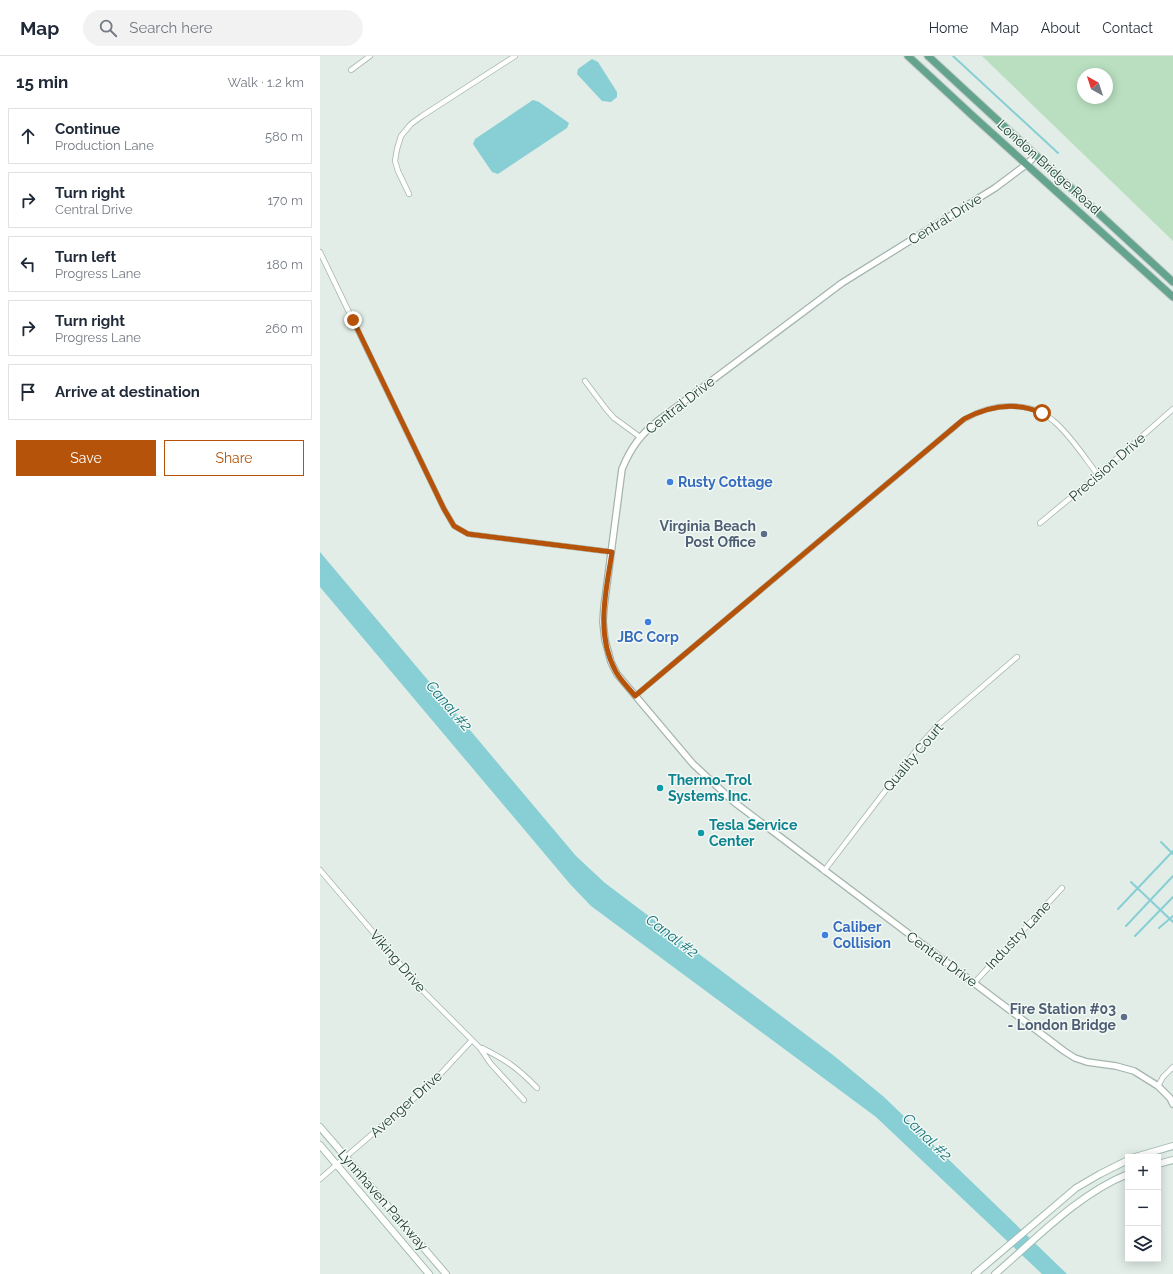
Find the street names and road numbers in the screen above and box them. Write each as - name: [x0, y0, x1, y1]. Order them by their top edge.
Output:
- street label: London Bridge Road: [994, 116, 1104, 218]
- street label: Central Drive: [905, 190, 985, 248]
- street label: Central Drive: [642, 373, 718, 437]
- street label: Precision Drive: [1066, 430, 1148, 504]
- street label: Quality Court: [880, 719, 947, 795]
- street label: Industry Lane: [982, 897, 1054, 973]
- street label: Viking Drive: [367, 927, 429, 995]
- street label: Central Drive: [904, 928, 980, 990]
- street label: Avenger Drive: [367, 1068, 445, 1140]
- street label: Lynnhaven Parkway: [335, 1146, 431, 1254]

